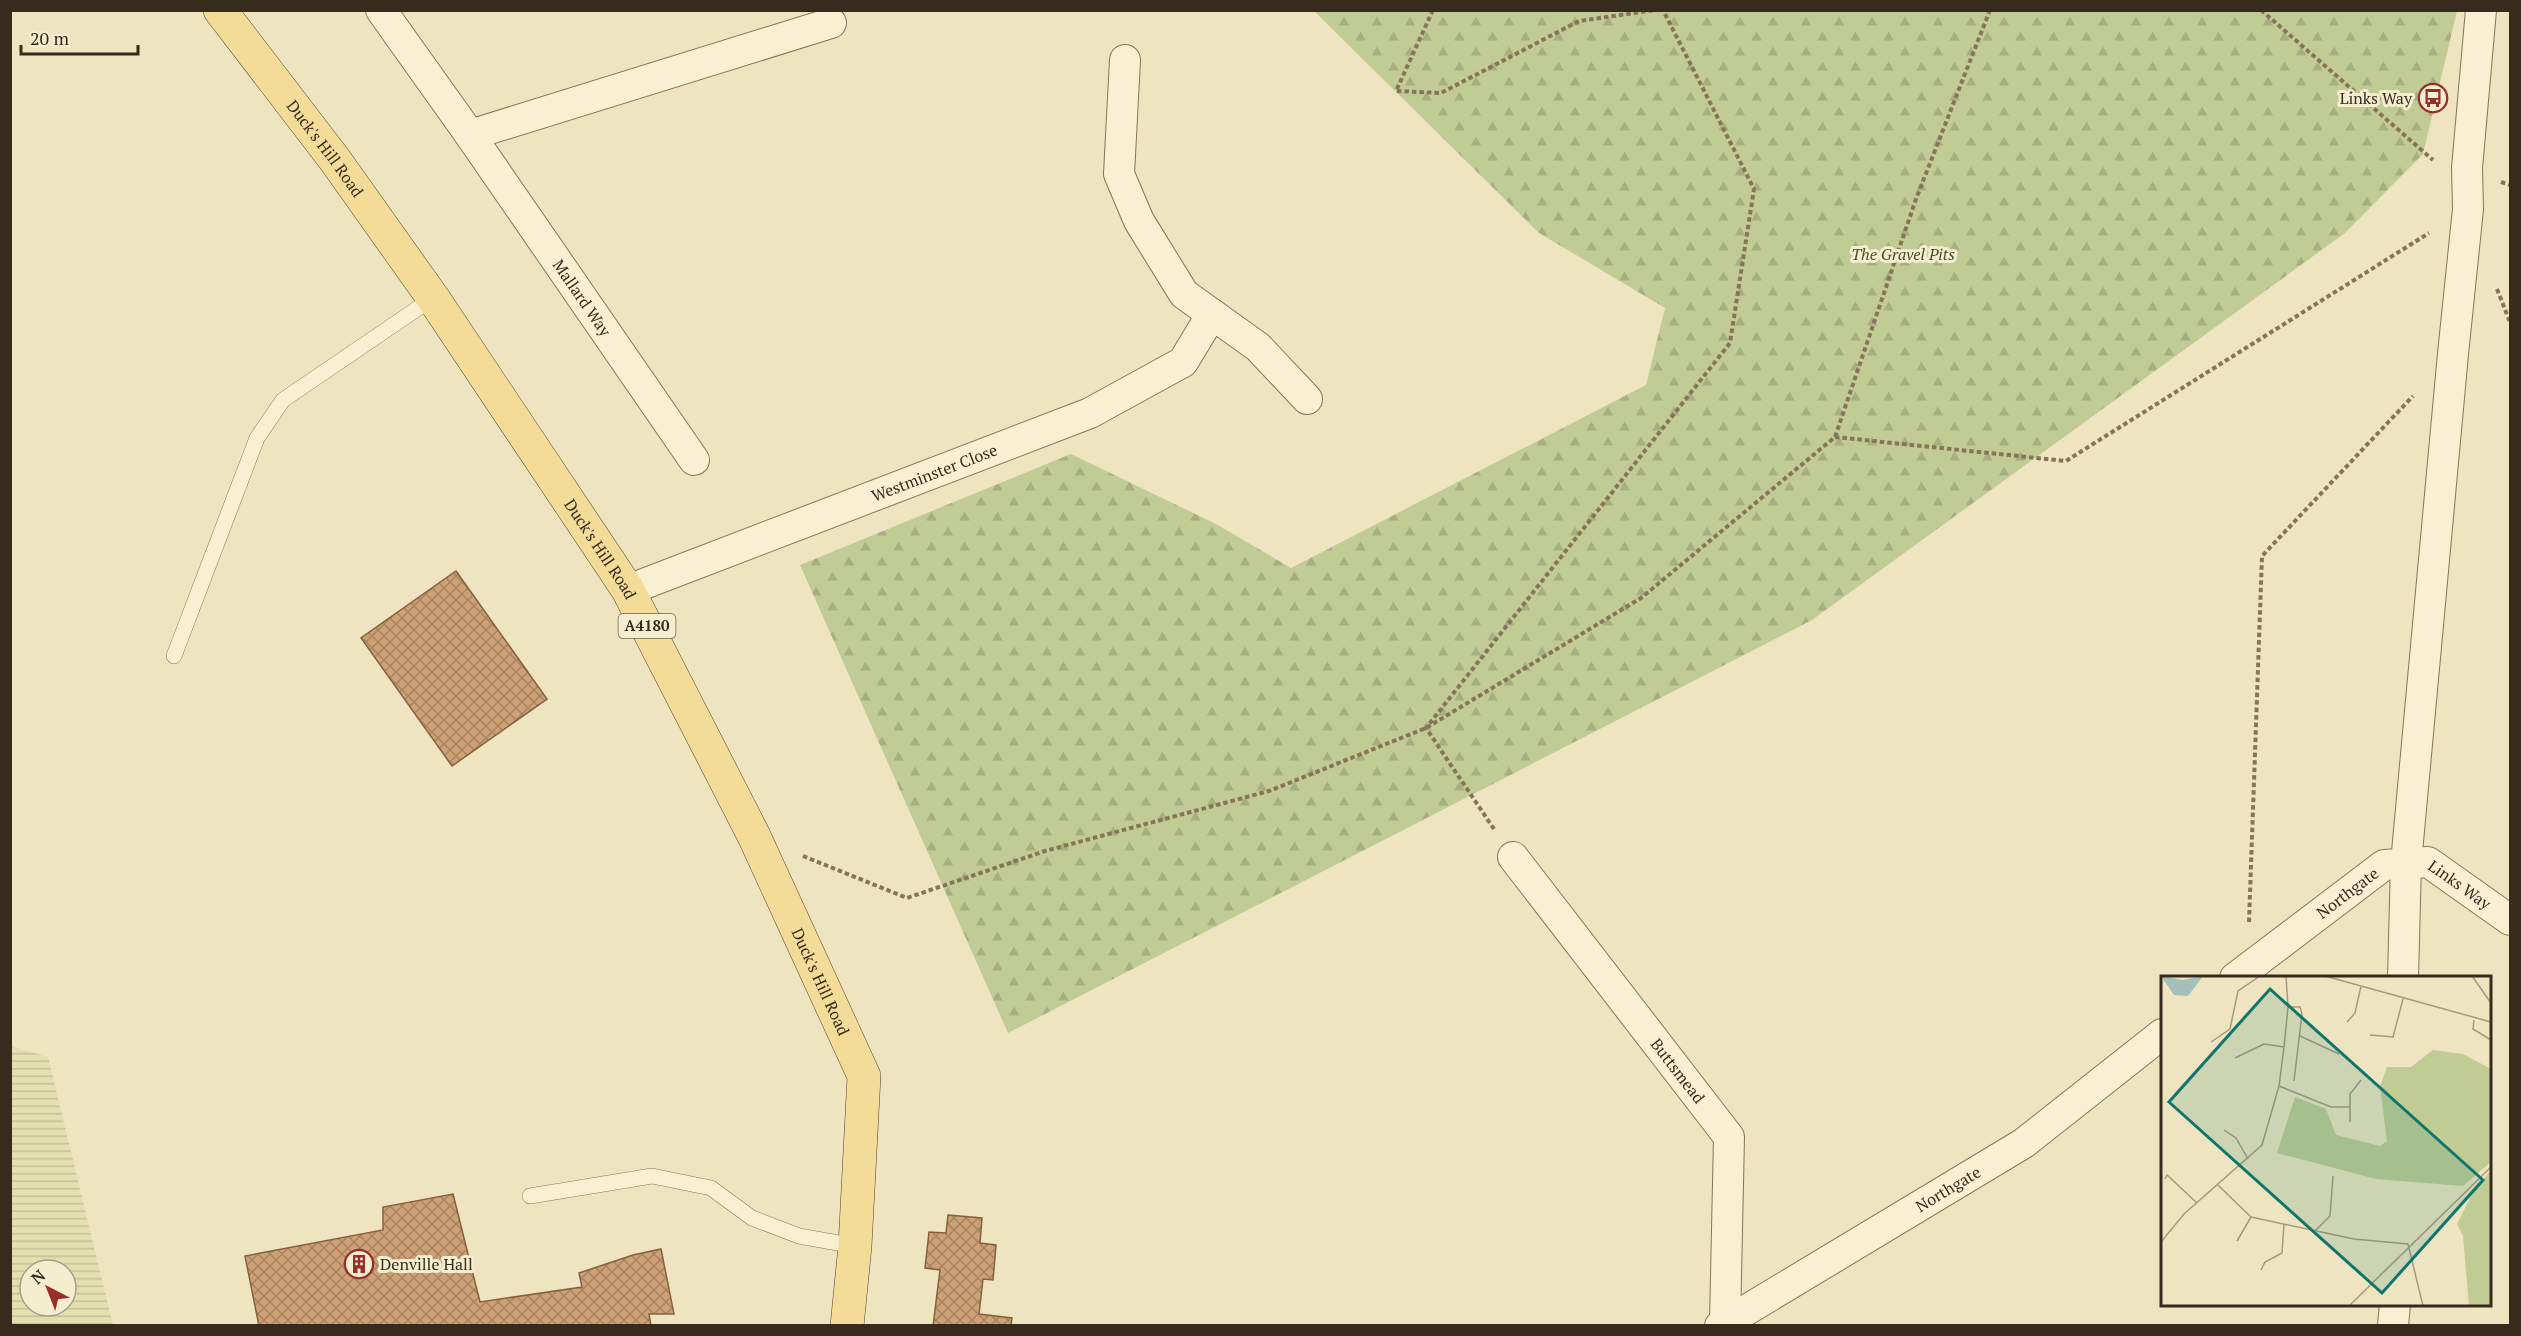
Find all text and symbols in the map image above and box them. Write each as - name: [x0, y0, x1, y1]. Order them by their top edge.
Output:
- scale bar: [21, 18, 138, 56]
- text: 20 m: [30, 26, 70, 50]
- bus stop icon: Links Way: [2417, 82, 2449, 114]
- place label: Links Way: [2340, 87, 2413, 109]
- street label: Duck's Hill Road: [282, 95, 369, 201]
- park label: The Gravel Pits: [1851, 243, 1955, 265]
- street label: Mallard Way: [548, 255, 617, 341]
- street label: Westminster Close: [868, 439, 1000, 507]
- street label: Duck's Hill Road: [559, 495, 642, 603]
- road number: A4180: [618, 614, 676, 638]
- street label: Links Way: [2424, 855, 2496, 915]
- street label: Northgate: [2312, 862, 2383, 923]
- street label: Duck's Hill Road: [787, 924, 855, 1039]
- inset map: [2161, 976, 2491, 1306]
- street label: Buttsmead: [1646, 1034, 1710, 1108]
- street label: Northgate: [1911, 1161, 1985, 1217]
- building icon: Denville Hall: [343, 1248, 375, 1280]
- place label: Denville Hall: [380, 1253, 473, 1275]
- north arrow: [18, 1258, 78, 1318]
- text: N: [26, 1265, 50, 1289]

